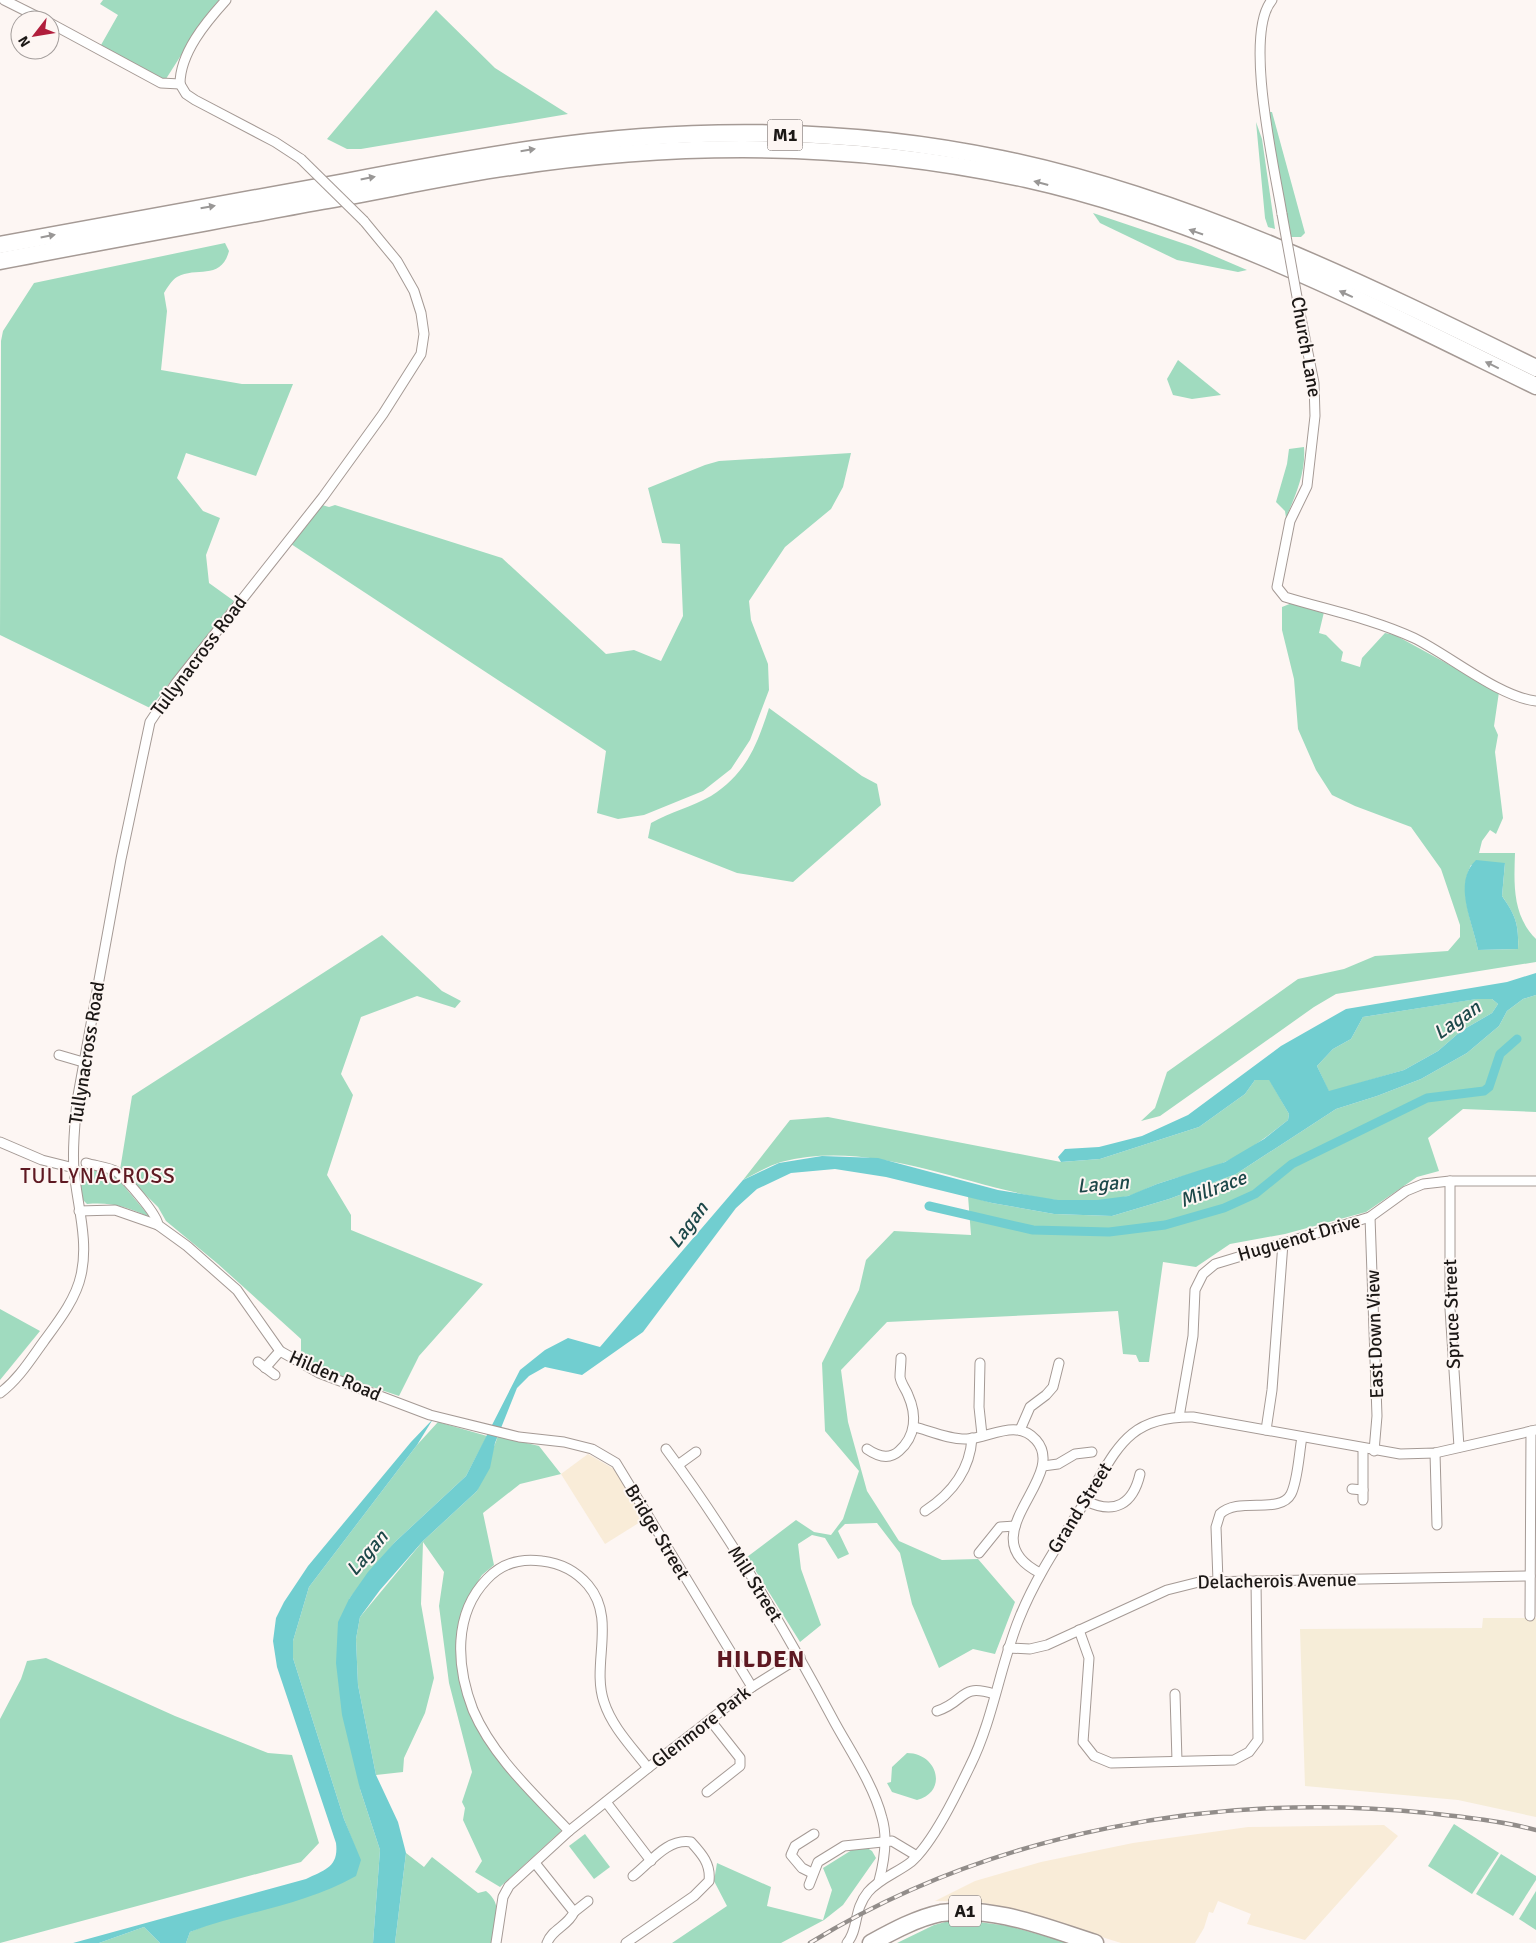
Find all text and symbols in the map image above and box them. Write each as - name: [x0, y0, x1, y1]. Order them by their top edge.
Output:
- north arrow: [10, 10, 60, 60]
- text: N: [14, 33, 34, 50]
- road number: M1: [768, 120, 802, 150]
- one-way arrow: [520, 145, 536, 153]
- one-way arrow: [360, 173, 376, 181]
- one-way arrow: [1033, 179, 1048, 187]
- one-way arrow: [200, 202, 216, 210]
- one-way arrow: [1188, 228, 1203, 235]
- one-way arrow: [40, 232, 55, 240]
- one-way arrow: [1339, 290, 1353, 298]
- street label: Church Lane: [1285, 295, 1327, 399]
- one-way arrow: [1485, 360, 1499, 368]
- street label: Tullynacross Road: [146, 591, 252, 721]
- street label: Tullynacross Road: [64, 980, 110, 1126]
- water label: Lagan: [1429, 994, 1486, 1045]
- district label: TULLYNACROSS: [20, 1163, 176, 1189]
- water label: Millrace: [1176, 1164, 1251, 1213]
- water label: Lagan: [1076, 1169, 1131, 1199]
- water label: Lagan: [662, 1196, 714, 1253]
- street label: Huguenot Drive: [1235, 1209, 1363, 1267]
- street label: Spruce Street: [1438, 1258, 1466, 1369]
- street label: East Down View: [1361, 1269, 1389, 1399]
- street label: Hilden Road: [285, 1345, 385, 1407]
- street label: Grand Street: [1043, 1458, 1118, 1558]
- street label: Bridge Street: [619, 1480, 695, 1584]
- water label: Lagan: [341, 1524, 394, 1581]
- street label: Mill Street: [722, 1542, 788, 1627]
- street label: Delacherois Avenue: [1197, 1568, 1357, 1594]
- district label: HILDEN: [716, 1644, 806, 1674]
- street label: Glenmore Park: [647, 1681, 756, 1773]
- road number: A1: [949, 1895, 981, 1926]

